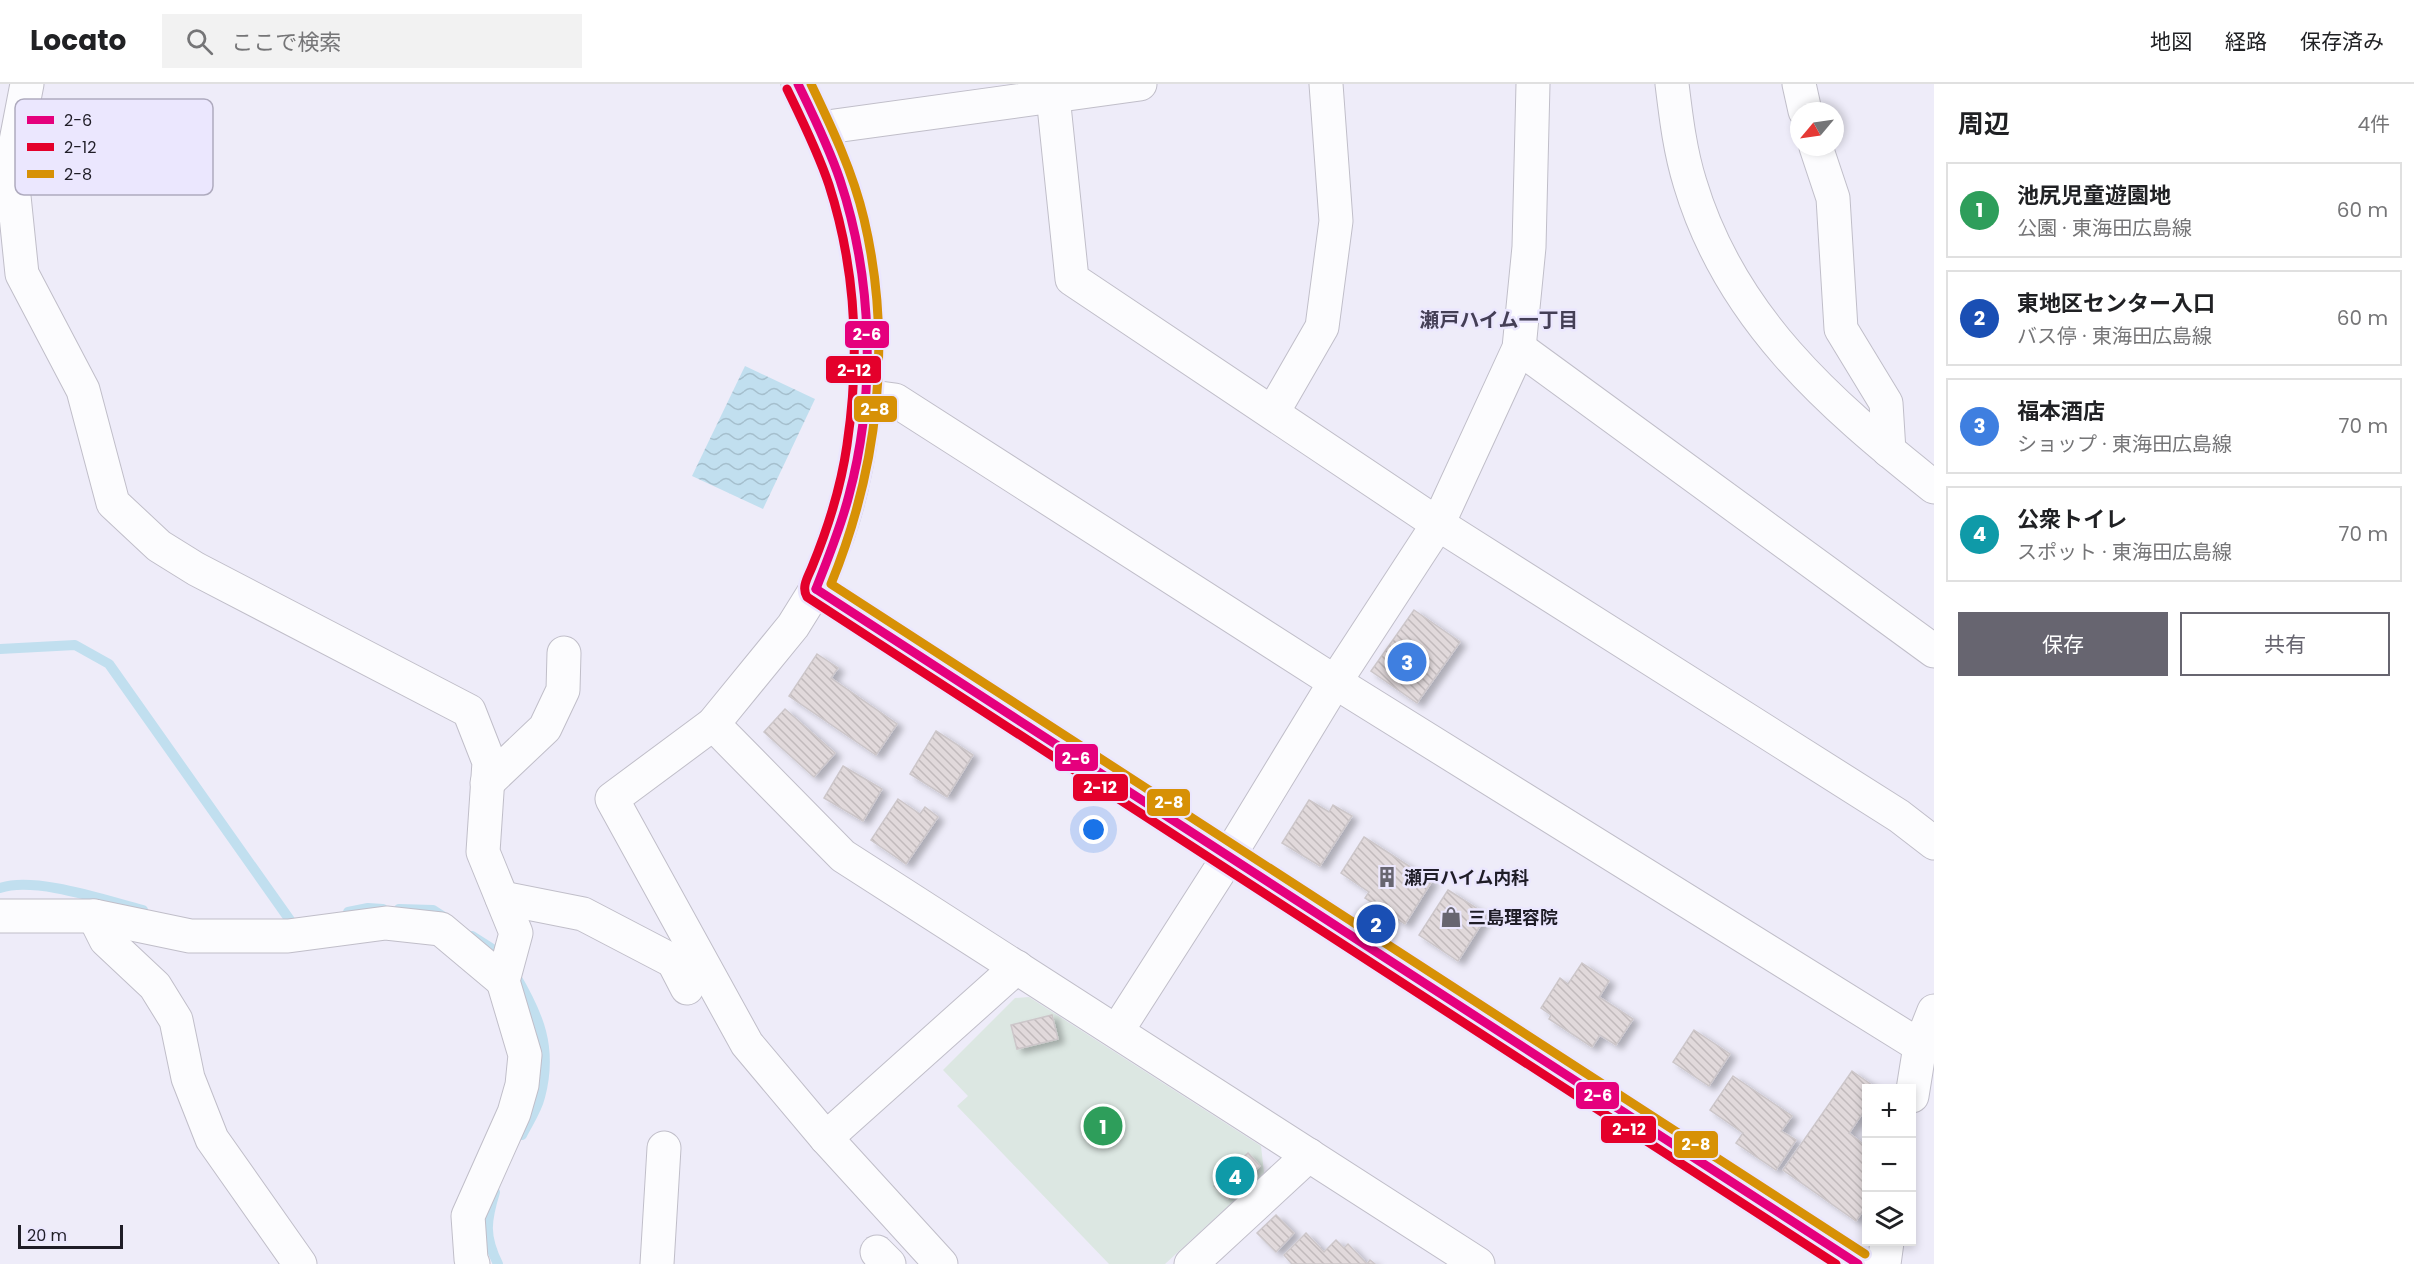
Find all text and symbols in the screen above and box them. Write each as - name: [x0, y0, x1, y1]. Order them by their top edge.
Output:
- search box: [162, 14, 582, 68]
- text: Locato: [30, 21, 126, 60]
- icon: search: [183, 25, 216, 58]
- text: ここで検索: [231, 27, 341, 58]
- text: 地図: [2150, 27, 2192, 56]
- text: 経路: [2225, 27, 2267, 56]
- text: 保存済み: [2300, 27, 2384, 56]
- legend: [15, 99, 213, 195]
- north arrow: [1790, 102, 1844, 156]
- text: 周辺: [1958, 106, 2010, 142]
- text: 2-6: [64, 109, 92, 132]
- text: 4件: [2357, 110, 2390, 138]
- text: 2-12: [64, 136, 96, 159]
- text: 2-8: [64, 163, 92, 186]
- text: 池尻児童遊園地: [2017, 180, 2171, 211]
- text: 1: [1976, 196, 1983, 224]
- text: 60 m: [2337, 196, 2388, 224]
- text: 公園 · 東海田広島線: [2017, 214, 2192, 242]
- text: 東地区センター入口: [2017, 288, 2215, 319]
- text: 2: [1974, 304, 1985, 332]
- text: 60 m: [2337, 304, 2388, 332]
- district label: 瀬戸ハイム一丁目: [1419, 306, 1579, 334]
- line badge: 2-6: [844, 320, 890, 349]
- text: バス停 · 東海田広島線: [2017, 322, 2212, 350]
- text: 2-6: [853, 323, 881, 346]
- line badge: 2-12: [825, 355, 882, 384]
- text: 2-12: [837, 359, 871, 382]
- line badge: 2-8: [853, 395, 898, 423]
- text: 福本酒店: [2017, 396, 2105, 427]
- text: 2-8: [861, 398, 889, 421]
- text: 3: [1973, 412, 1986, 440]
- text: 70 m: [2339, 412, 2388, 440]
- text: ショップ · 東海田広島線: [2017, 430, 2232, 458]
- text: 公衆トイレ: [2017, 504, 2127, 535]
- text: 4: [1973, 520, 1986, 548]
- text: 70 m: [2339, 520, 2388, 548]
- text: スポット · 東海田広島線: [2017, 538, 2232, 566]
- button: 保存: [1958, 612, 2168, 676]
- button: 共有: [2180, 612, 2390, 676]
- pin: 3: [1388, 640, 1426, 684]
- line badge: 2-6: [1054, 743, 1099, 772]
- text: 2-6: [1062, 747, 1090, 770]
- line badge: 2-12: [1072, 773, 1129, 802]
- text: 2-12: [1083, 776, 1117, 799]
- line badge: 2-8: [1146, 788, 1191, 817]
- text: 2-8: [1155, 791, 1183, 814]
- your location: [1079, 815, 1108, 844]
- building icon: 瀬戸ハイム内科: [1375, 865, 1399, 889]
- place label: 瀬戸ハイム内科: [1404, 865, 1529, 890]
- pin: 2: [1356, 902, 1396, 946]
- shop icon: 三島理容院: [1439, 905, 1463, 929]
- place label: 三島理容院: [1468, 905, 1558, 930]
- line badge: 2-6: [1575, 1081, 1620, 1110]
- text: 2-6: [1584, 1084, 1612, 1107]
- map controls: [1862, 1084, 1916, 1246]
- button: +: [1862, 1084, 1916, 1138]
- pin: 1: [1084, 1104, 1122, 1148]
- line badge: 2-12: [1600, 1115, 1657, 1144]
- text: 2-12: [1612, 1118, 1646, 1141]
- line badge: 2-8: [1673, 1130, 1719, 1159]
- text: 2-8: [1682, 1133, 1710, 1156]
- button: −: [1862, 1138, 1916, 1192]
- pin: 4: [1216, 1154, 1254, 1198]
- button: layers: [1862, 1192, 1916, 1246]
- scale bar: [18, 1222, 123, 1250]
- text: 20 m: [27, 1224, 67, 1247]

